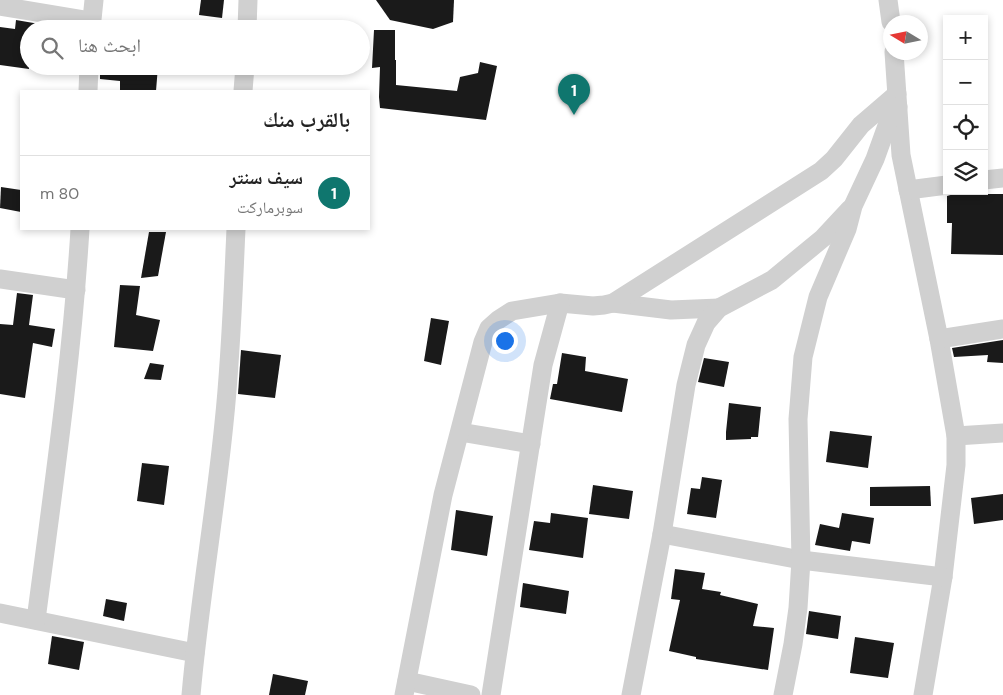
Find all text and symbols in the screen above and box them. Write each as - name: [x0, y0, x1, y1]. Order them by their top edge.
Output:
- north arrow: [883, 15, 928, 60]
- map controls: [943, 15, 988, 195]
- button: +: [943, 15, 988, 60]
- search box: [20, 20, 370, 75]
- text: ابحث هنا: [78, 33, 141, 58]
- icon: search: [38, 34, 66, 62]
- button: −: [943, 60, 988, 105]
- pin: 1: [558, 74, 590, 115]
- button: locate: [943, 105, 988, 150]
- text: بالقرب منك: [263, 106, 350, 134]
- button: layers: [943, 150, 988, 195]
- text: سيف سنتر: [229, 165, 303, 190]
- text: 80 m: [40, 183, 79, 204]
- text: 1: [331, 183, 337, 204]
- text: سوبرماركت: [237, 197, 303, 218]
- your location: [492, 328, 518, 354]

